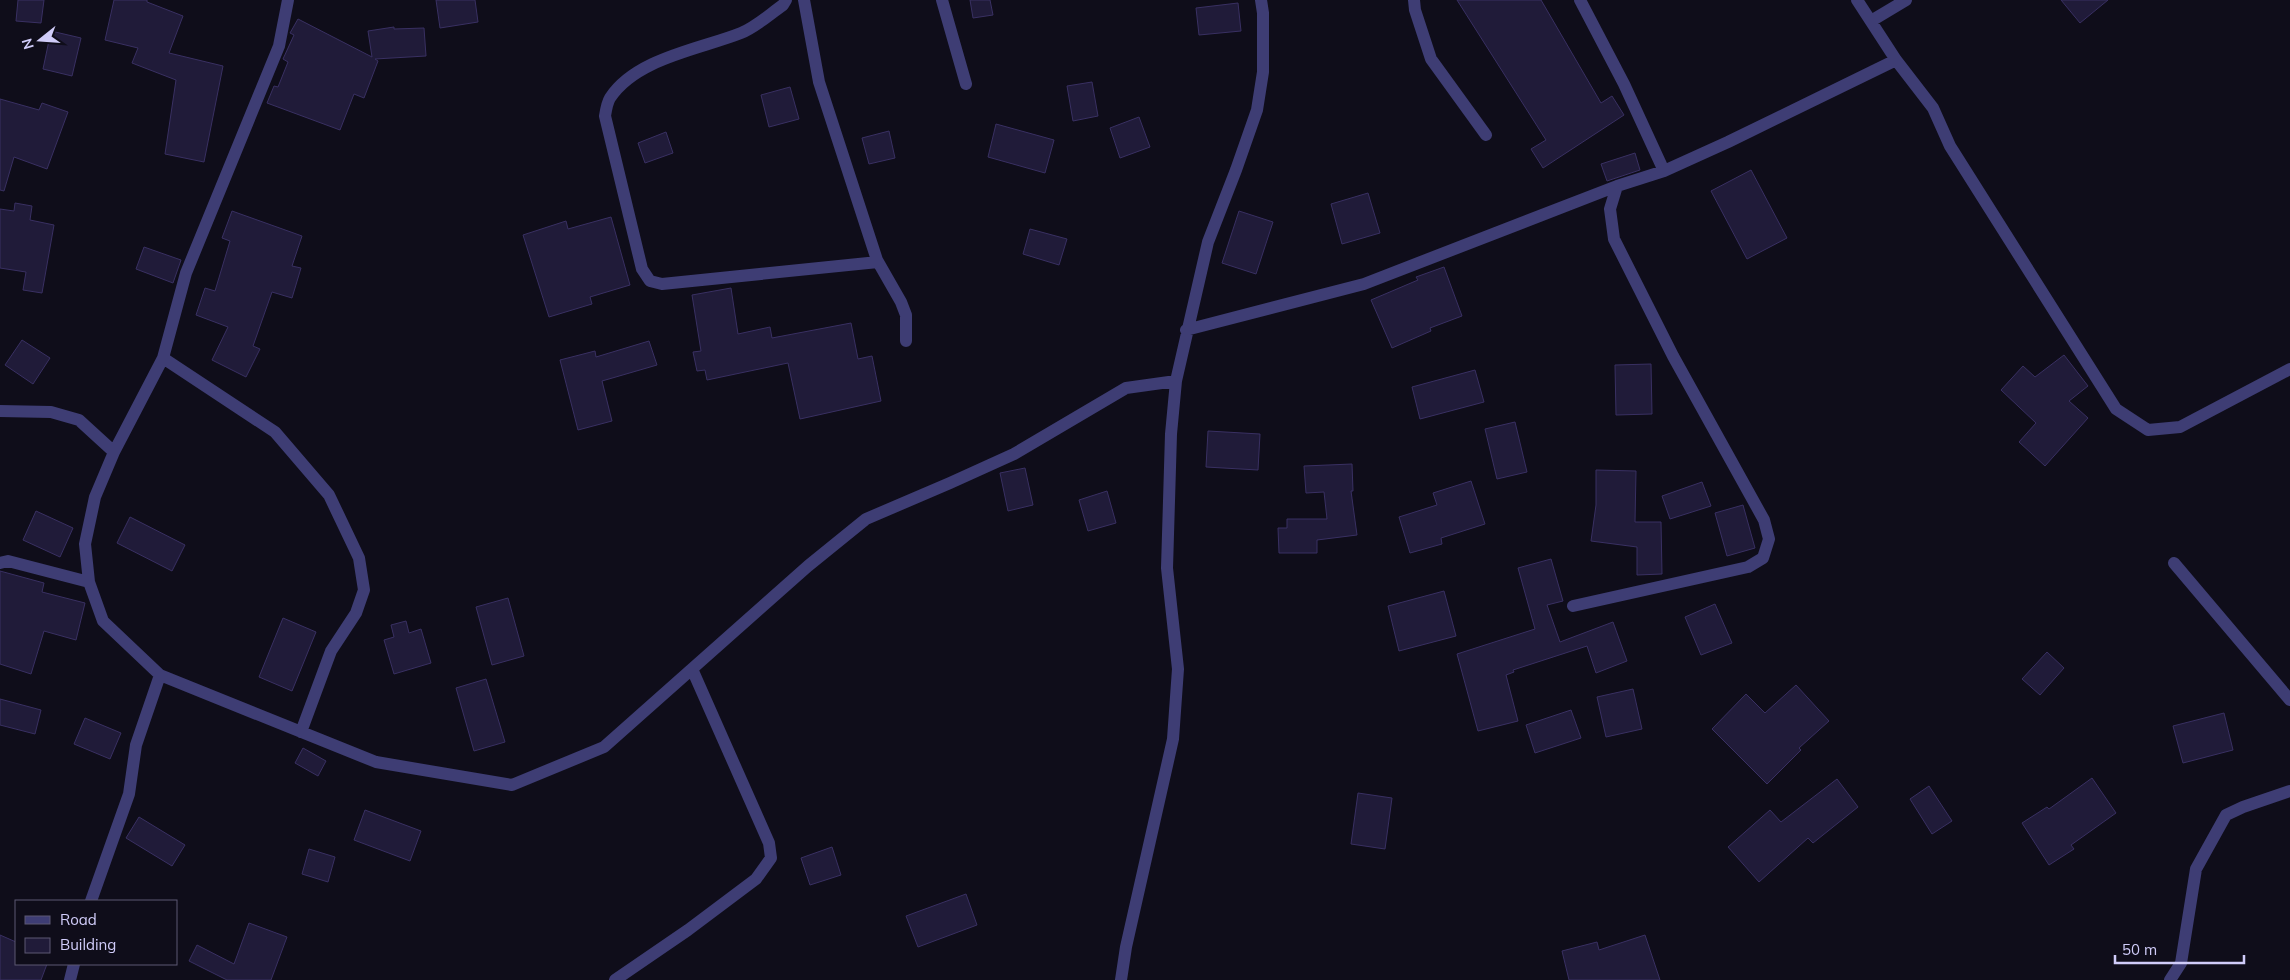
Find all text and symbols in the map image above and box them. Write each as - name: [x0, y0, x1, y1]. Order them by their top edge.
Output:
- north arrow: [15, 15, 65, 65]
- text: N: [17, 36, 38, 51]
- legend: [15, 900, 178, 965]
- text: Road: [60, 910, 97, 929]
- scale bar: [2115, 932, 2244, 964]
- text: Building: [60, 935, 116, 954]
- text: 50 m: [2122, 940, 2157, 959]

